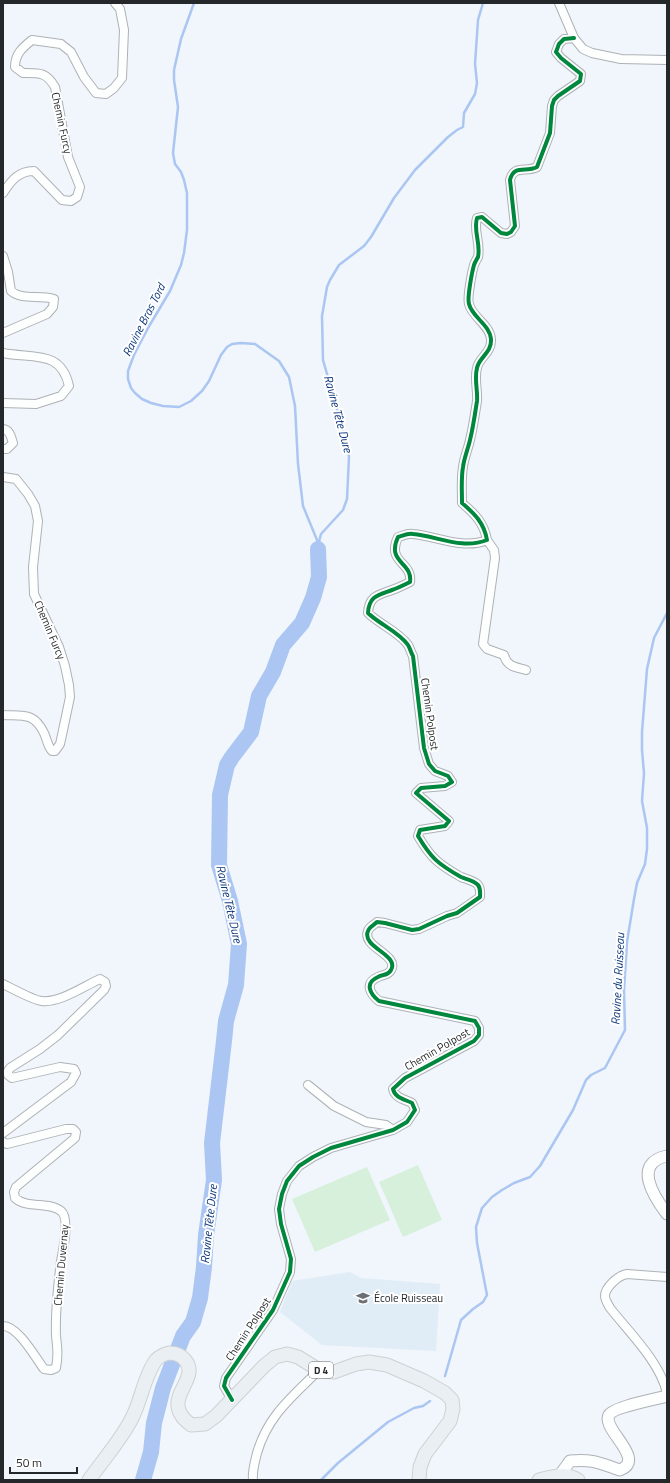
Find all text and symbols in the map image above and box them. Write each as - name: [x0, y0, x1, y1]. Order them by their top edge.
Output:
- street label: Chemin Furcy: [48, 91, 76, 156]
- water label: Ravine Bras Tord: [117, 278, 171, 359]
- water label: Ravine Tête Dure: [319, 373, 358, 456]
- street label: Chemin Furcy: [30, 598, 70, 663]
- street label: Chemin Polpost: [417, 677, 443, 751]
- water label: Ravine Tête Dure: [211, 863, 248, 946]
- water label: Ravine du Ruisseau: [606, 931, 629, 1026]
- street label: Chemin Polpost: [401, 1024, 473, 1074]
- water label: Ravine Tête Dure: [195, 1182, 222, 1264]
- street label: Chemin Duvernay: [49, 1223, 73, 1306]
- school or university icon: École Ruisseau: [355, 1290, 371, 1306]
- place label: École Ruisseau: [374, 1290, 443, 1306]
- street label: Chemin Polpost: [221, 1294, 275, 1364]
- road number: D 4: [309, 1362, 333, 1378]
- scale bar: [10, 1449, 77, 1475]
- text: 50 m: [16, 1453, 42, 1472]

